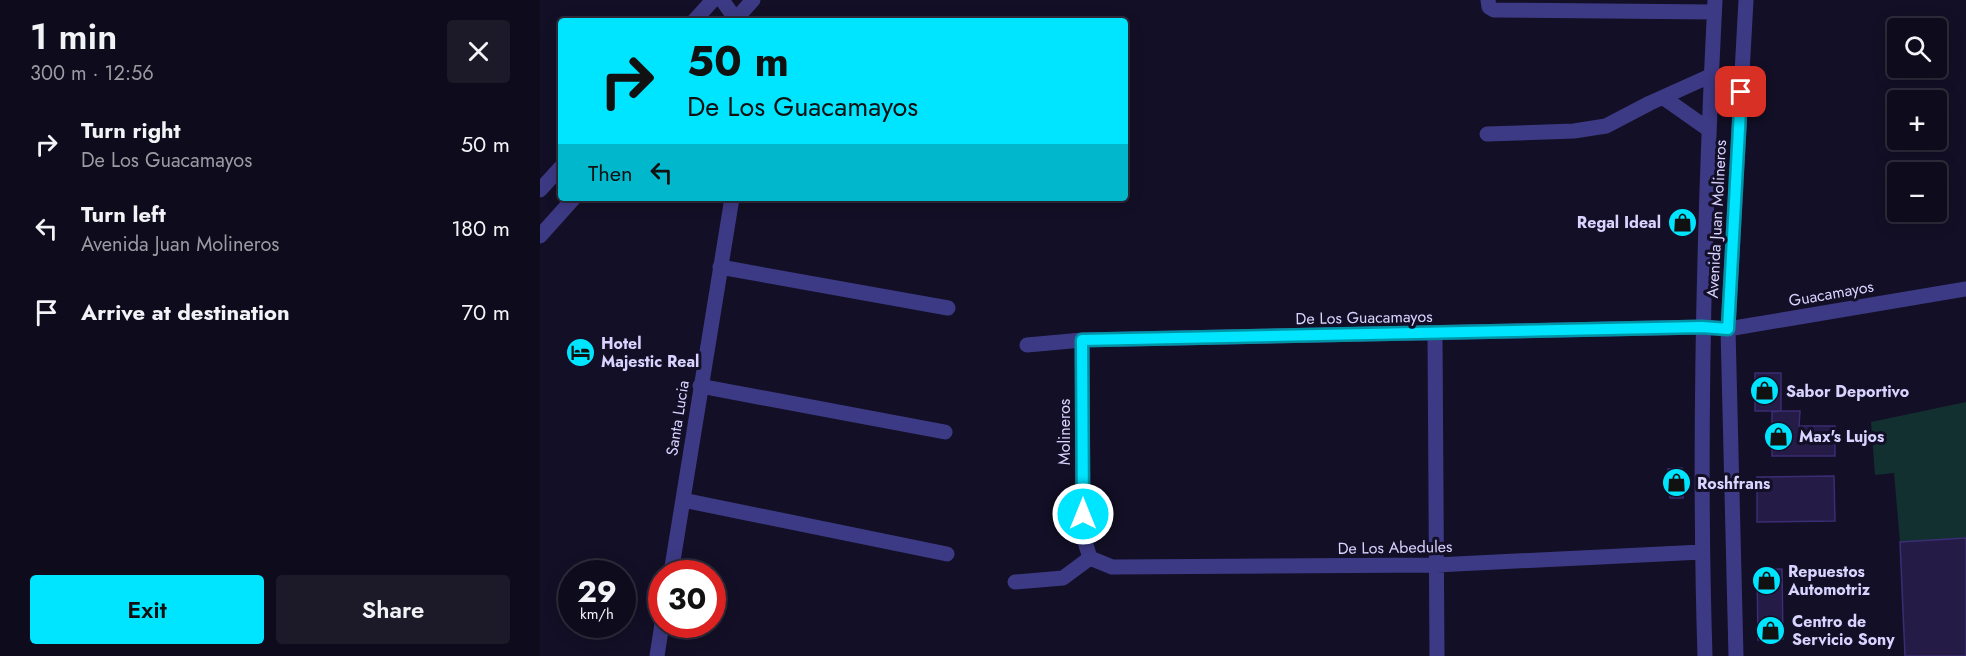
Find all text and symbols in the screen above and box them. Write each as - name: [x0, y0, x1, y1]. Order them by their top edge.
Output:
- text: 1 min: [30, 10, 117, 62]
- map controls: [1887, 18, 1947, 222]
- button: search: [1887, 18, 1947, 78]
- button: close: [447, 20, 510, 83]
- text: 50 m: [687, 31, 789, 92]
- icon: right: [588, 42, 666, 120]
- text: 300 m · 12:56: [30, 59, 154, 88]
- pin: [1715, 66, 1766, 117]
- icon: arrive: [1724, 75, 1757, 108]
- text: De Los Guacamayos: [687, 87, 918, 126]
- button: +: [1887, 90, 1947, 150]
- text: Turn right: [81, 114, 181, 146]
- icon: right: [30, 128, 63, 161]
- text: 50 m: [461, 128, 510, 160]
- street label: Avenida Juan Molineros: [1701, 139, 1732, 299]
- text: De Los Guacamayos: [81, 146, 252, 175]
- icon: left: [645, 156, 678, 189]
- text: Then: [588, 157, 633, 189]
- button: −: [1887, 162, 1947, 222]
- text: Turn left: [81, 198, 166, 230]
- shop icon: Regal Ideal: [1666, 206, 1698, 238]
- place label: Regal Ideal: [1577, 211, 1661, 234]
- icon: left: [30, 212, 63, 245]
- text: 180 m: [451, 212, 510, 244]
- text: Avenida Juan Molineros: [81, 230, 279, 259]
- street label: Guacamayos: [1787, 275, 1875, 312]
- icon: arrive: [30, 296, 63, 329]
- text: Arrive at destination: [81, 296, 290, 328]
- text: 70 m: [461, 296, 510, 328]
- street label: De Los Guacamayos: [1295, 305, 1433, 330]
- place label: Hotel Majestic Real: [601, 332, 699, 373]
- hotel icon: Hotel Majestic Real: [564, 336, 596, 368]
- shop icon: Sabor Deportivo: [1749, 375, 1781, 407]
- street label: Santa Lucia: [660, 379, 695, 457]
- place label: Sabor Deportivo: [1786, 380, 1909, 403]
- street label: Molineros: [1053, 399, 1076, 465]
- shop icon: Max's Lujos: [1762, 420, 1794, 452]
- place label: Max's Lujos: [1799, 425, 1884, 448]
- shop icon: Roshfrans: [1660, 467, 1692, 499]
- place label: Roshfrans: [1697, 472, 1770, 495]
- position arrow: [1051, 482, 1115, 546]
- street label: De Los Abedules: [1337, 535, 1453, 560]
- speed limit sign: 30: [648, 560, 726, 638]
- place label: Repuestos Automotriz: [1787, 560, 1871, 601]
- shop icon: Repuestos Automotriz: [1751, 564, 1783, 596]
- text: 29: [577, 570, 617, 613]
- button: Exit: [30, 575, 264, 644]
- button: Share: [276, 575, 510, 644]
- text: km/h: [580, 603, 614, 625]
- place label: Centro de Servicio Sony: [1792, 610, 1895, 651]
- shop icon: Centro de Servicio Sony: [1755, 614, 1787, 646]

